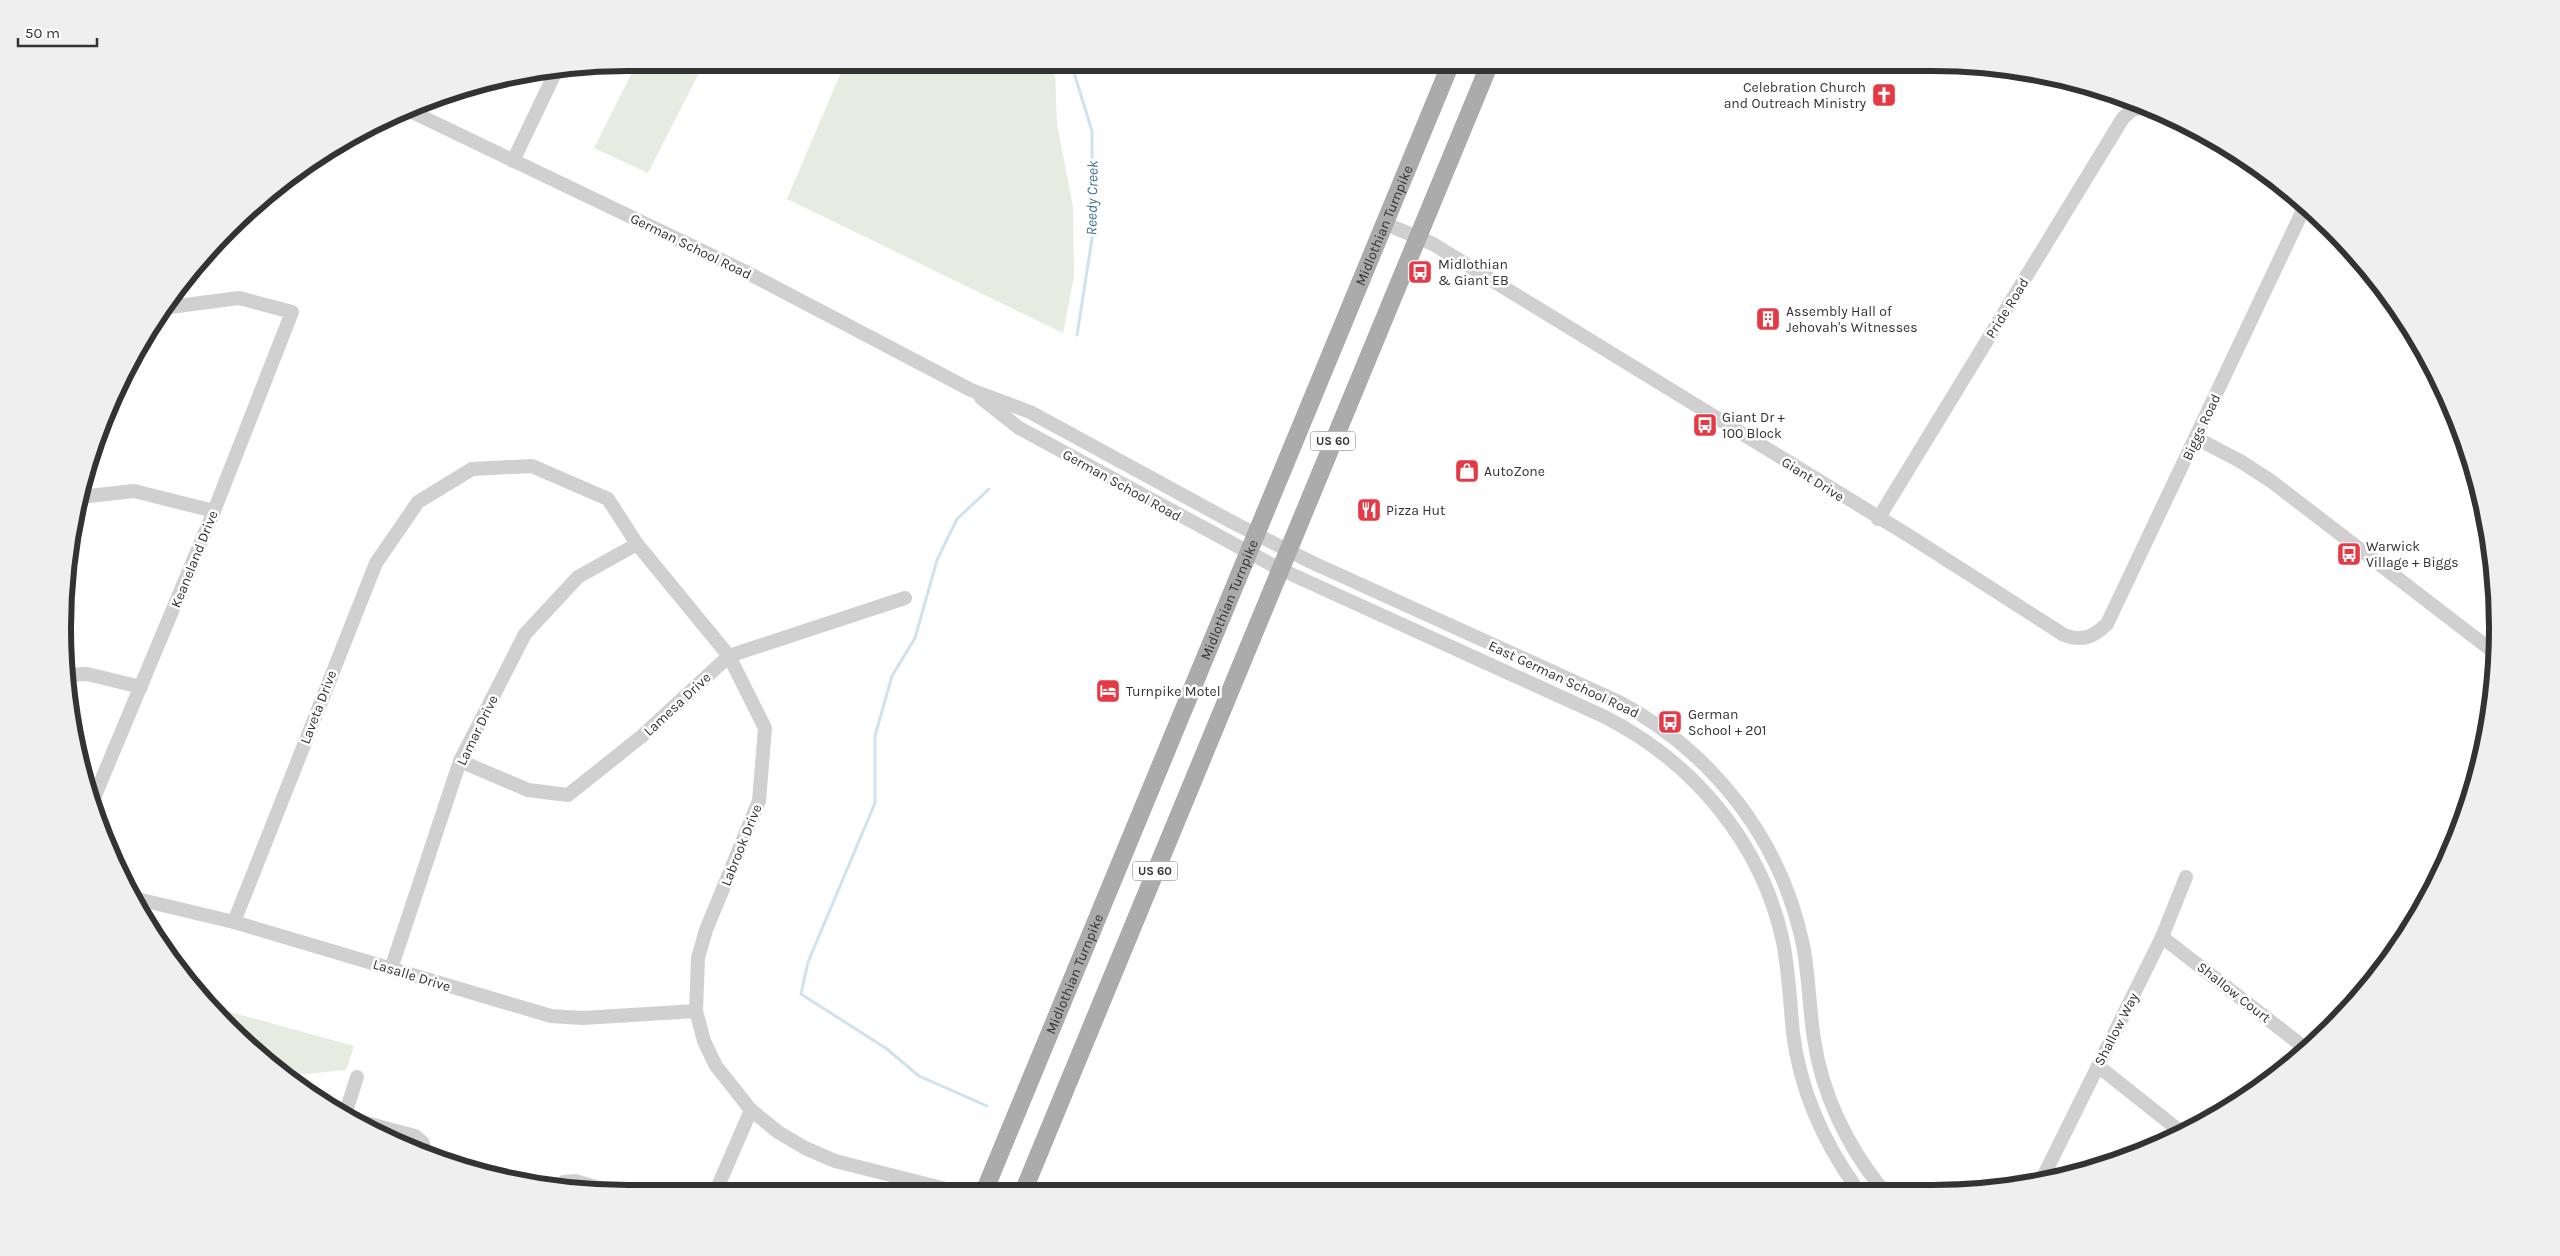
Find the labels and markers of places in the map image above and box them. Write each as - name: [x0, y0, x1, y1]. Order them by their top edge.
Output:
- place label: Celebration Church and Outreach Ministry: [1724, 79, 1866, 112]
- church icon: Celebration Church and Outreach Ministry: [1871, 82, 1897, 108]
- place label: Midlothian & Giant EB: [1438, 256, 1509, 289]
- bus stop icon: Midlothian & Giant EB: [1407, 259, 1433, 285]
- place label: Assembly Hall of Jehovah's Witnesses: [1786, 303, 1918, 336]
- building icon: Assembly Hall of Jehovah's Witnesses: [1755, 306, 1781, 332]
- place label: Giant Dr + 100 Block: [1722, 409, 1786, 442]
- bus stop icon: Giant Dr + 100 Block: [1692, 412, 1718, 438]
- shop icon: AutoZone: [1454, 458, 1480, 484]
- place label: AutoZone: [1484, 463, 1545, 480]
- restaurant icon: Pizza Hut: [1356, 497, 1382, 523]
- place label: Pizza Hut: [1386, 502, 1445, 519]
- place label: Warwick Village + Biggs: [2366, 538, 2459, 571]
- bus stop icon: Warwick Village + Biggs: [2336, 541, 2362, 567]
- hotel icon: Turnpike Motel: [1095, 678, 1121, 704]
- place label: Turnpike Motel: [1126, 683, 1221, 700]
- place label: German School + 201: [1688, 706, 1766, 739]
- bus stop icon: German School + 201: [1657, 709, 1683, 735]

